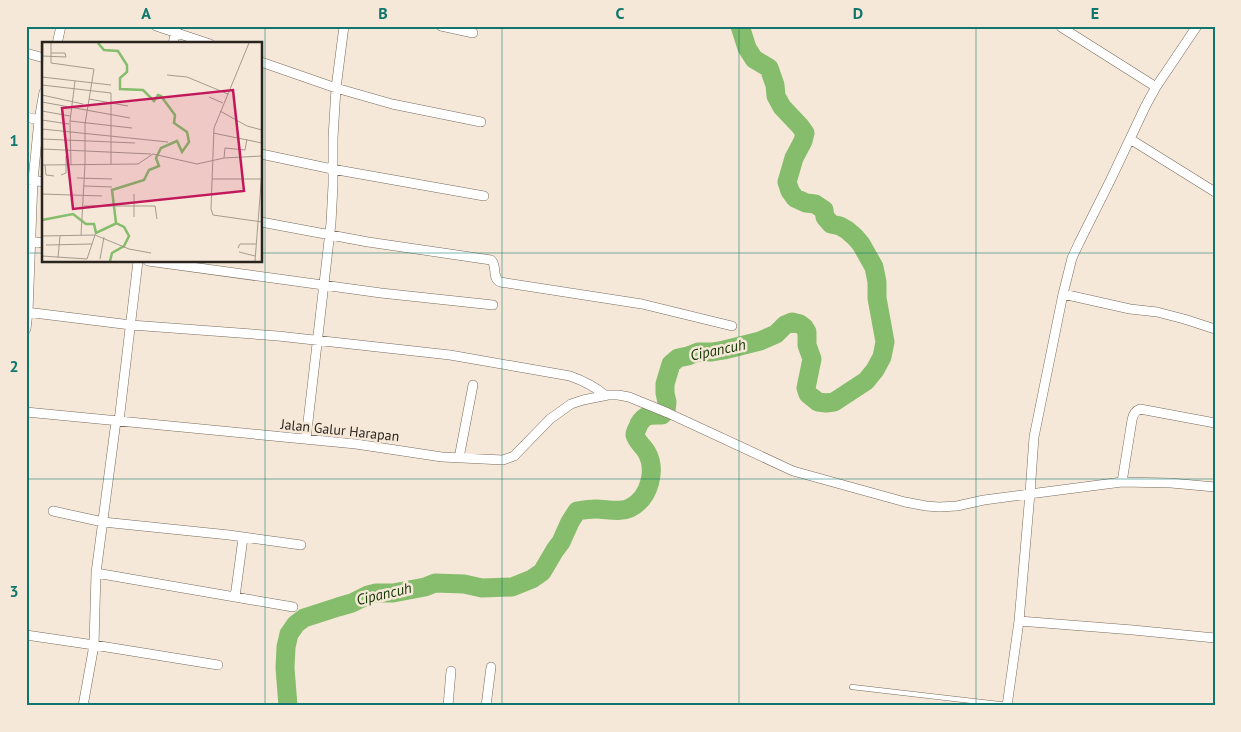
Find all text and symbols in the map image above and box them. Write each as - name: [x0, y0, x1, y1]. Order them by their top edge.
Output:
- text: A: [141, 3, 151, 23]
- text: B: [378, 3, 388, 23]
- text: C: [616, 3, 625, 23]
- text: D: [853, 3, 863, 23]
- text: E: [1091, 3, 1099, 23]
- inset map: [42, 42, 262, 262]
- text: 1: [9, 130, 19, 150]
- water label: Cipancuh: [688, 334, 748, 365]
- text: 2: [9, 356, 19, 376]
- street label: Jalan Galur Harapan: [279, 415, 400, 445]
- water label: Cipancuh: [354, 578, 414, 609]
- text: 3: [9, 581, 19, 601]

